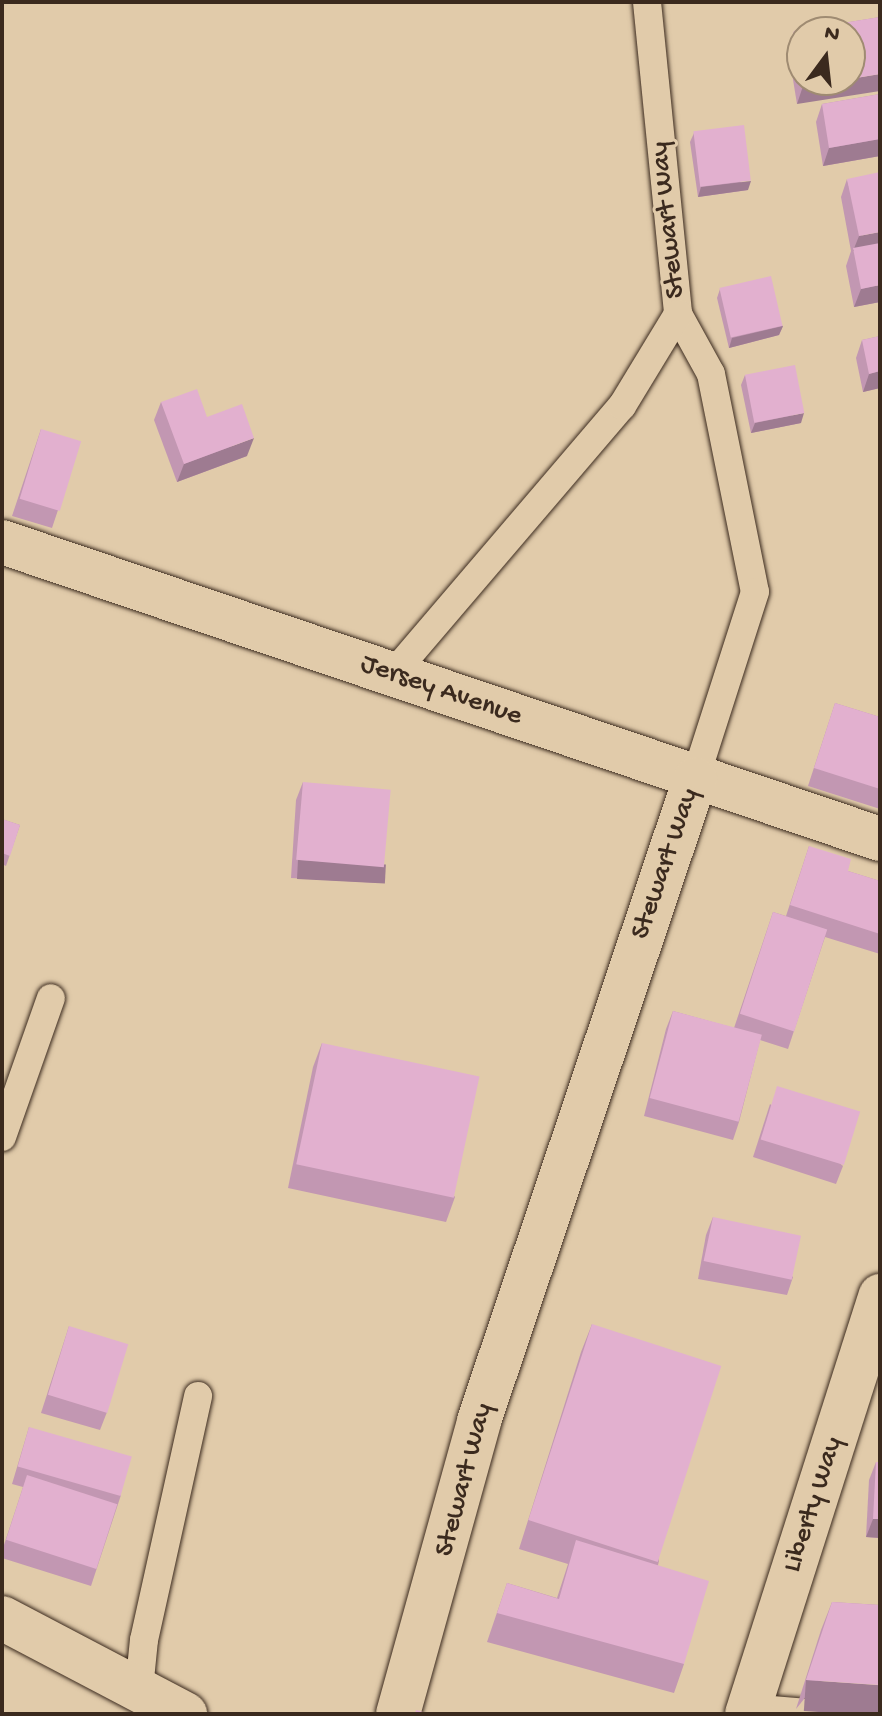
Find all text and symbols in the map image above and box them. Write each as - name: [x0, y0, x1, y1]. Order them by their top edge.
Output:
- north arrow: [786, 16, 866, 96]
- text: N: [821, 20, 842, 49]
- street label: Stewart Way: [644, 140, 694, 300]
- street label: Jersey Avenue: [356, 648, 526, 734]
- street label: Stewart Way: [625, 784, 707, 944]
- street label: Stewart Way: [428, 1400, 502, 1560]
- street label: Liberty Way: [776, 1433, 852, 1577]

